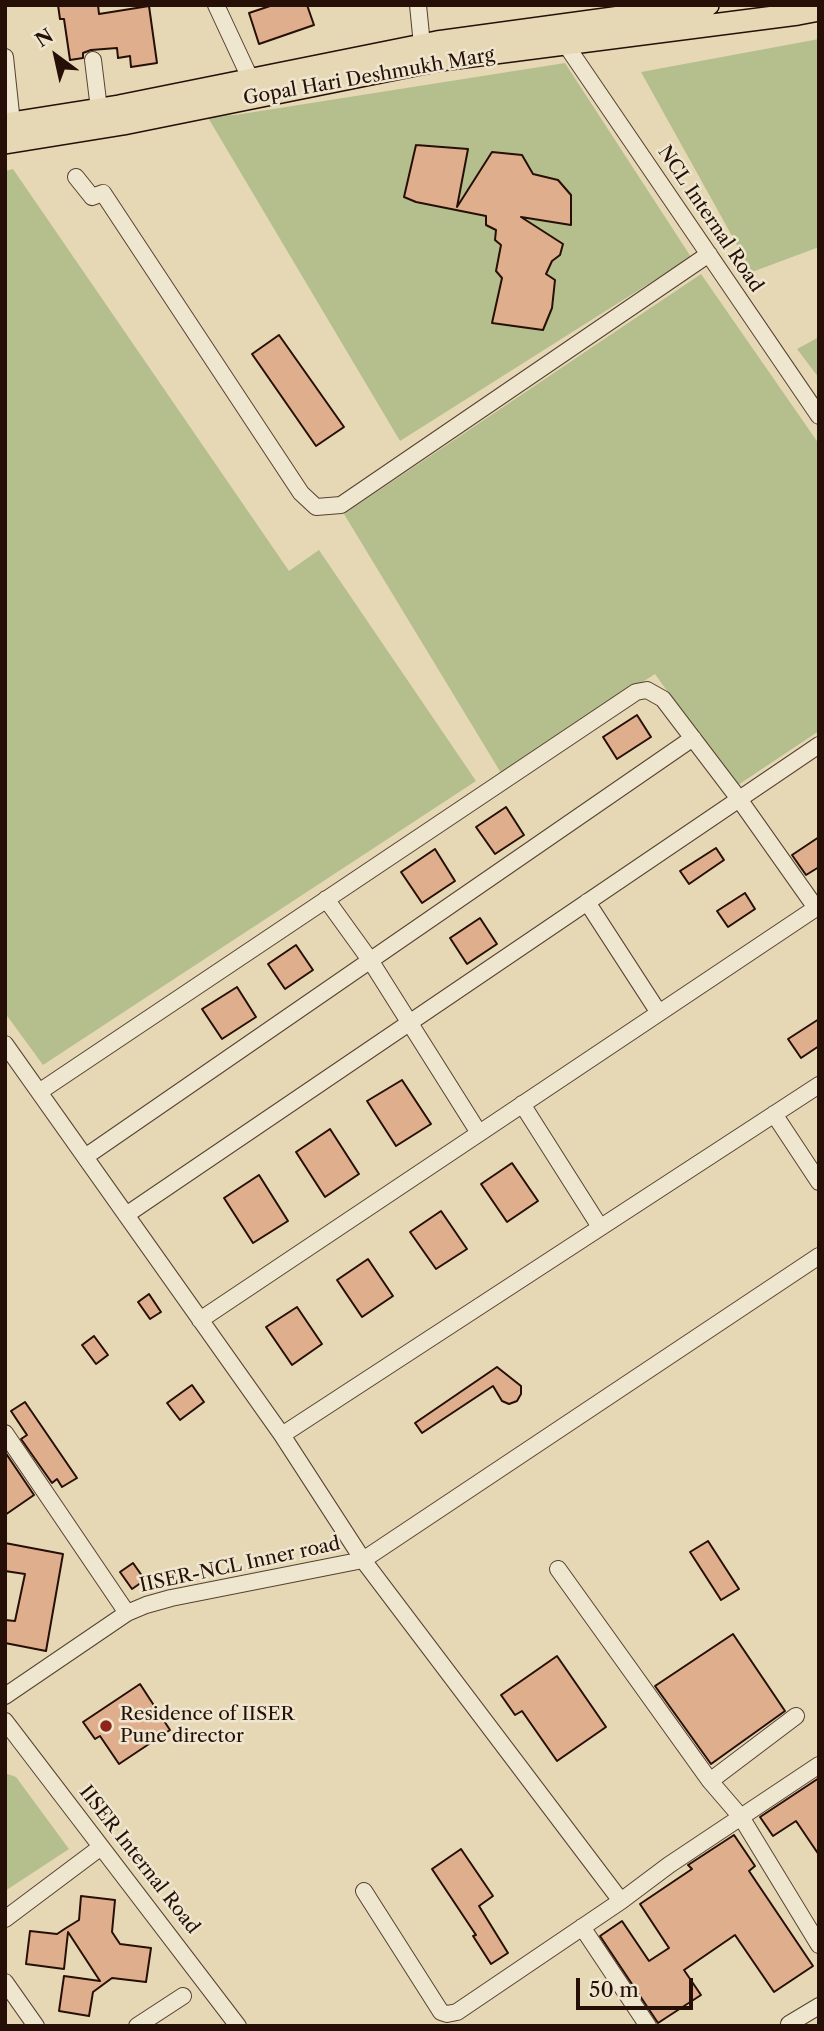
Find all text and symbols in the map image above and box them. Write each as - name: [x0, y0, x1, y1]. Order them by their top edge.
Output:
- north arrow: [21, 21, 91, 91]
- text: N: [31, 24, 57, 52]
- street label: Gopal Hari Deshmukh Marg: [241, 44, 497, 110]
- street label: NCL Internal Road: [653, 141, 767, 297]
- street label: IISER-NCL Inner road: [138, 1533, 342, 1597]
- place label: Residence of IISER Pune director: [120, 1704, 294, 1748]
- marker: Residence of IISER Pune director: [98, 1718, 114, 1734]
- street label: IISER Internal Road: [74, 1781, 204, 1939]
- scale bar: [579, 1965, 696, 2009]
- text: 50 m: [589, 1977, 639, 2002]

